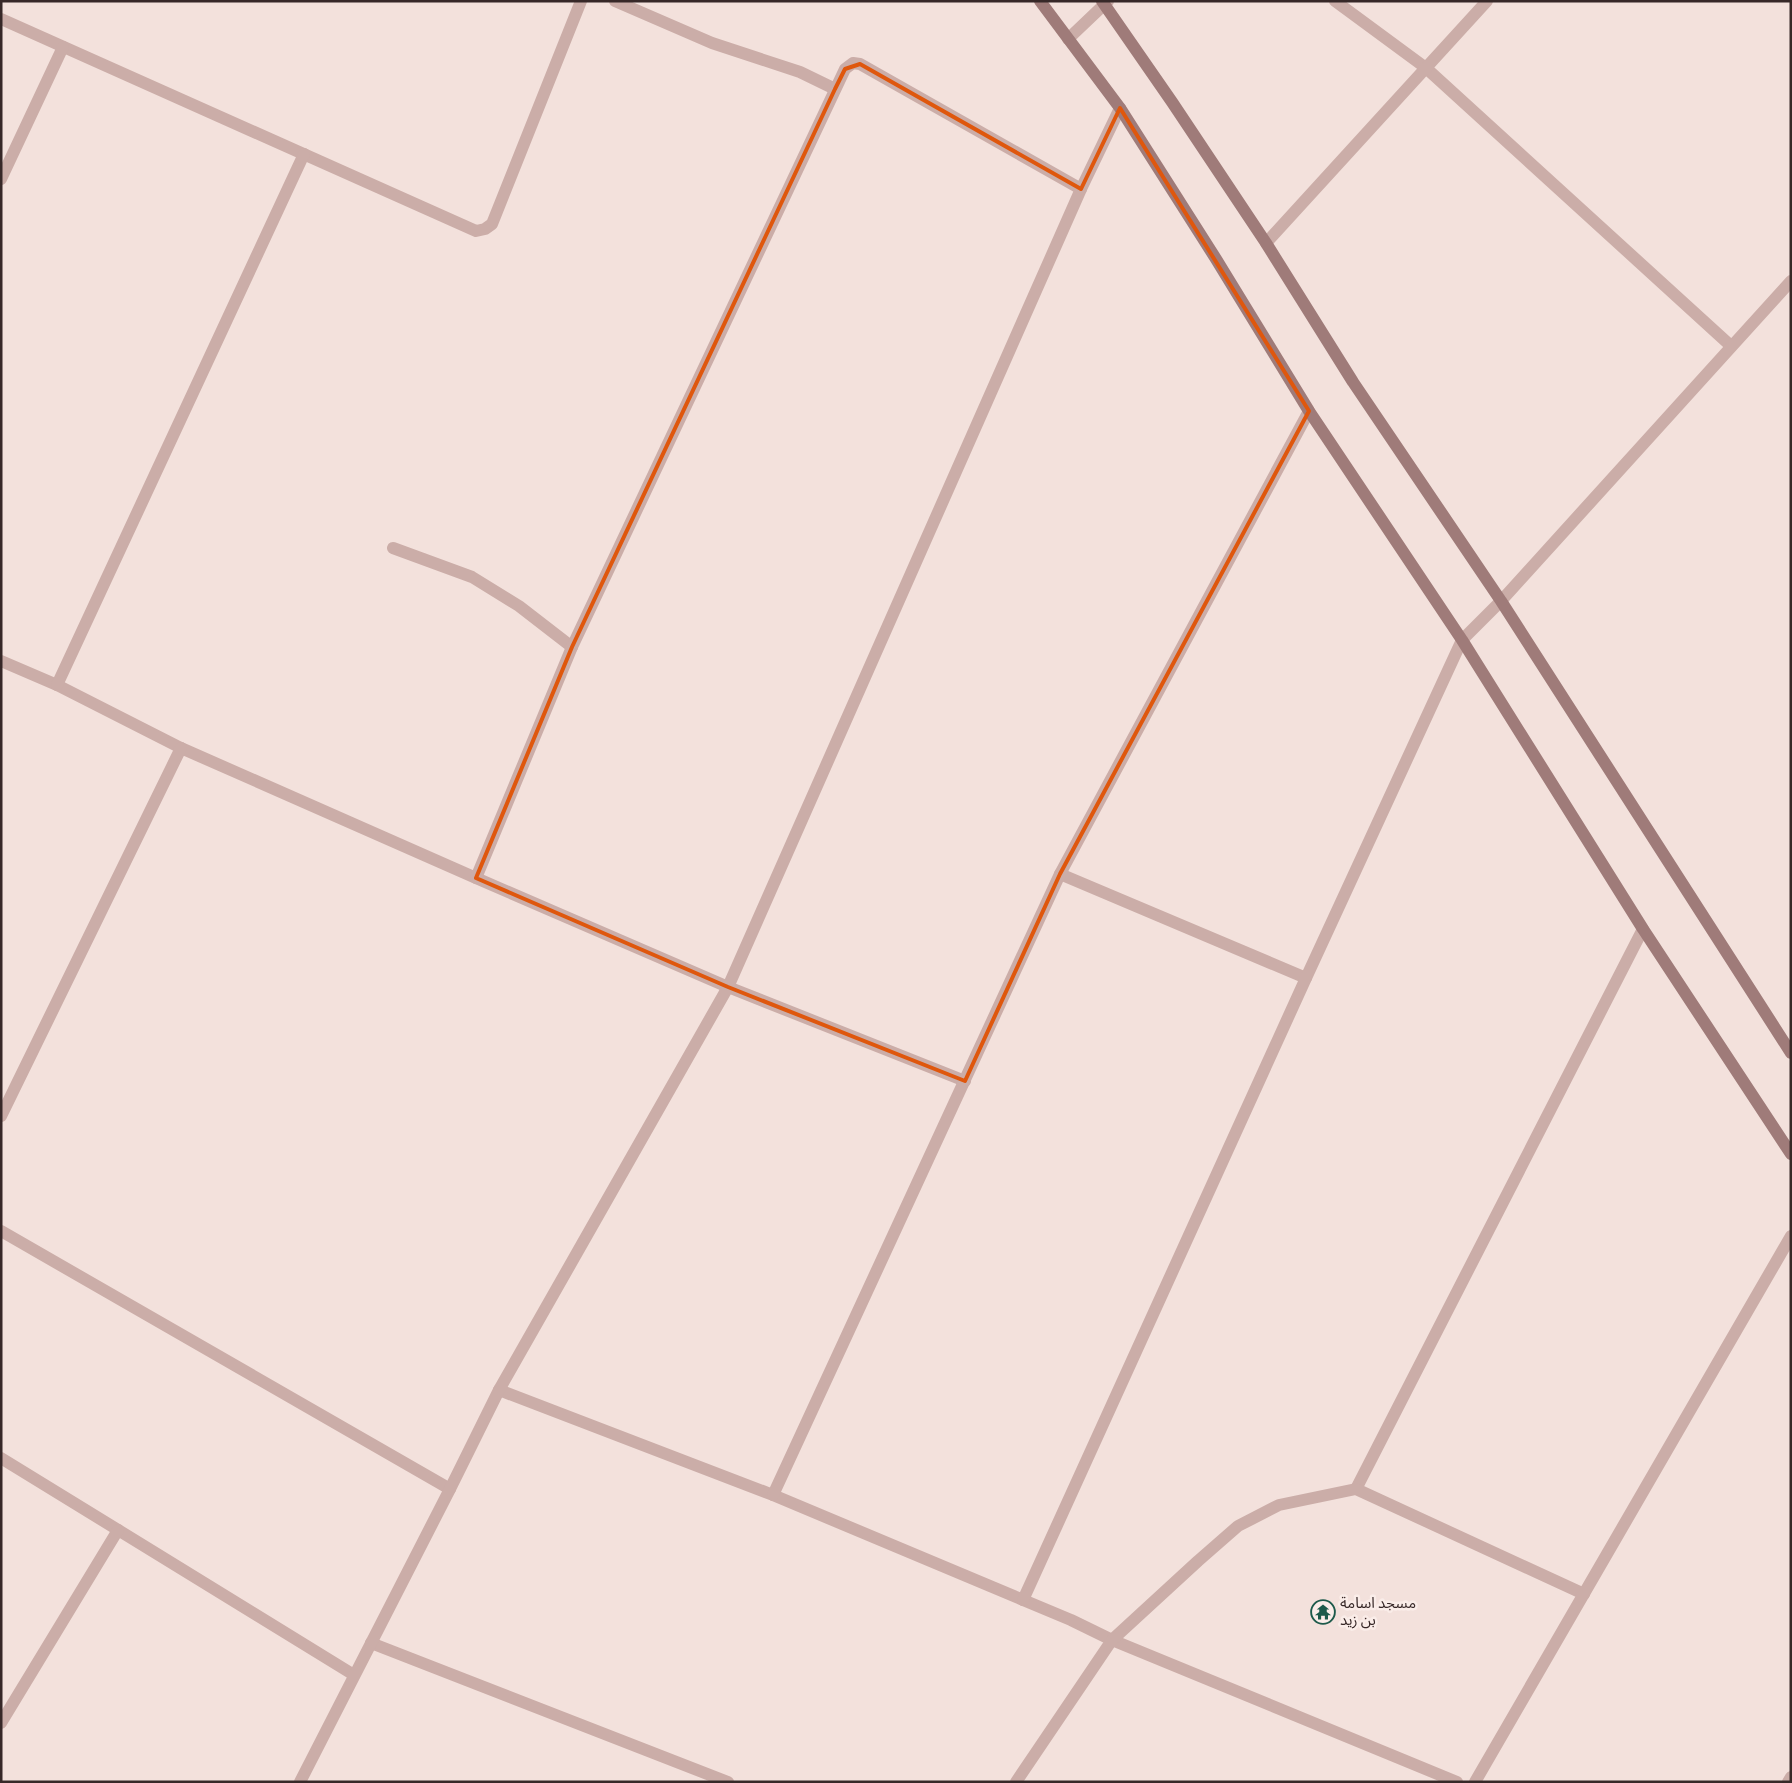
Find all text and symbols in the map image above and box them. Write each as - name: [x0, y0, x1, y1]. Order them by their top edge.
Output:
- place label: مسجد اسامة بن زيد: [1340, 1593, 1416, 1629]
- temple icon: مسجد اسامة بن زيد: [1310, 1599, 1336, 1625]

